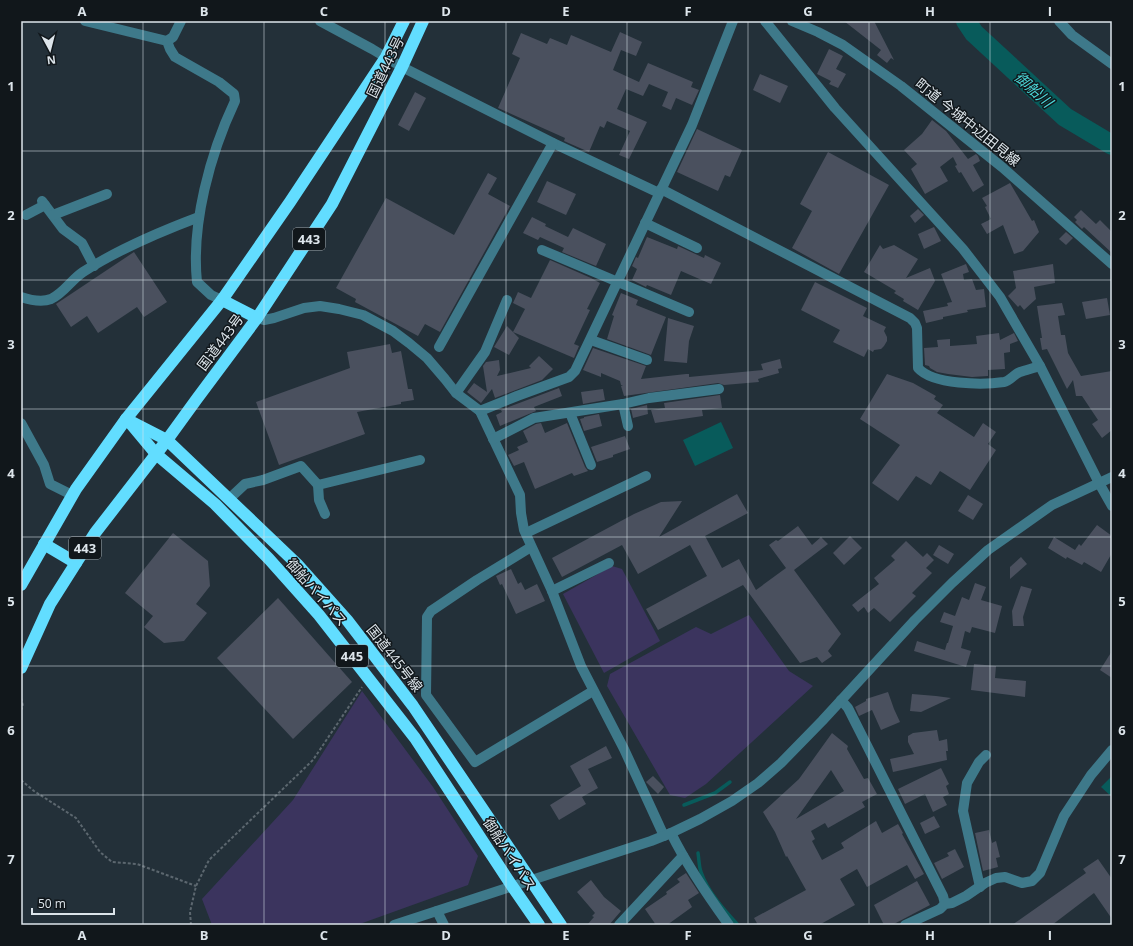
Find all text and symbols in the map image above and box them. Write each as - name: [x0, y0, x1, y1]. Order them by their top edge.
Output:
- text: A: [78, 2, 87, 20]
- text: B: [200, 2, 209, 20]
- text: C: [320, 2, 328, 20]
- text: D: [441, 2, 451, 20]
- text: E: [562, 2, 570, 20]
- text: F: [684, 2, 692, 20]
- text: G: [803, 2, 813, 20]
- text: H: [925, 2, 935, 20]
- text: I: [1048, 2, 1052, 20]
- north arrow: [30, 30, 70, 70]
- street label: 国道443号: [362, 33, 408, 101]
- text: N: [46, 52, 57, 68]
- water label: 御船川: [1011, 67, 1059, 113]
- street label: 町道 今城中辺田見線: [912, 74, 1024, 170]
- text: 1: [7, 77, 15, 95]
- text: 1: [1118, 77, 1126, 95]
- text: 2: [7, 206, 15, 224]
- text: 2: [1118, 206, 1126, 224]
- road number: 443: [293, 228, 325, 250]
- street label: 国道443号: [193, 310, 247, 374]
- text: 3: [7, 335, 15, 353]
- text: 3: [1118, 335, 1126, 353]
- text: 4: [7, 464, 15, 482]
- text: 4: [1118, 464, 1126, 482]
- road number: 443: [69, 537, 101, 559]
- street label: 御船バイパス: [282, 554, 352, 630]
- text: 5: [7, 592, 15, 610]
- text: 5: [1118, 592, 1126, 610]
- street label: 国道445号線: [363, 621, 427, 695]
- road number: 445: [336, 645, 368, 667]
- text: 6: [7, 721, 15, 739]
- text: 6: [1118, 721, 1126, 739]
- street label: 御船バイパス: [479, 814, 541, 894]
- text: 7: [7, 850, 15, 868]
- text: 7: [1118, 850, 1126, 868]
- scale bar: [32, 890, 114, 916]
- text: 50 m: [38, 895, 66, 912]
- text: A: [78, 926, 87, 944]
- text: B: [200, 926, 209, 944]
- text: C: [320, 926, 328, 944]
- text: D: [441, 926, 451, 944]
- text: E: [562, 926, 570, 944]
- text: F: [684, 926, 692, 944]
- text: G: [803, 926, 813, 944]
- text: H: [925, 926, 935, 944]
- text: I: [1048, 926, 1052, 944]

